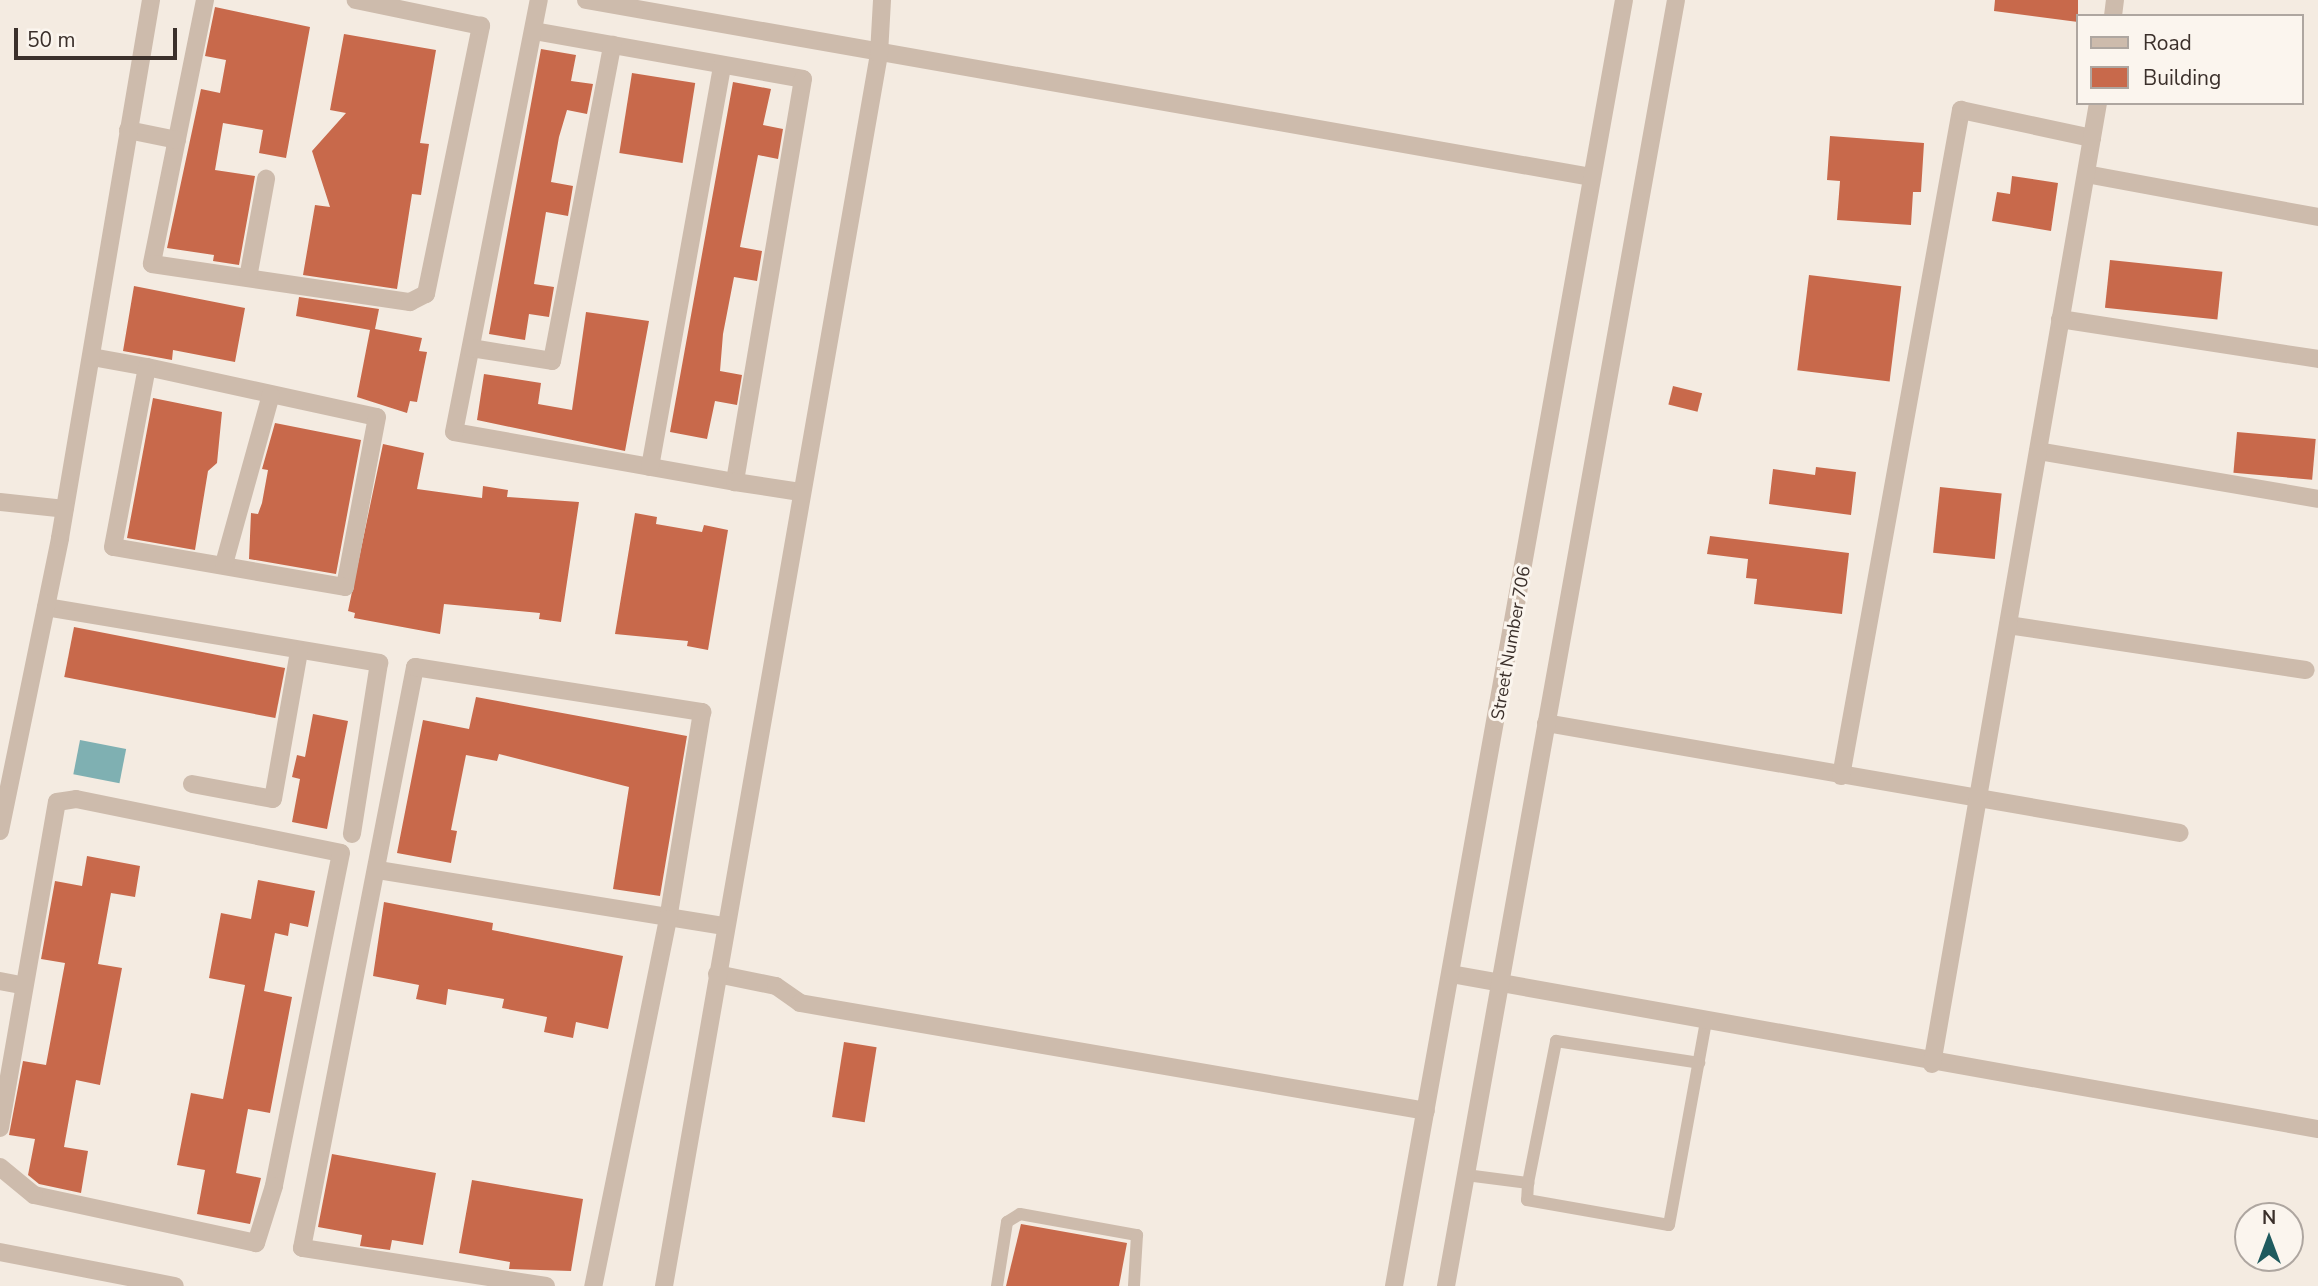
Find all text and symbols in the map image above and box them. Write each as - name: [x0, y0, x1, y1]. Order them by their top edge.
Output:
- scale bar: [18, 14, 180, 58]
- legend: [2076, 14, 2304, 105]
- text: 50 m: [27, 26, 76, 54]
- text: Road: [2143, 29, 2192, 57]
- text: Building: [2143, 64, 2221, 92]
- street label: Street Number 706: [1487, 564, 1535, 722]
- north arrow: [2234, 1202, 2304, 1272]
- text: N: [2262, 1205, 2276, 1231]

